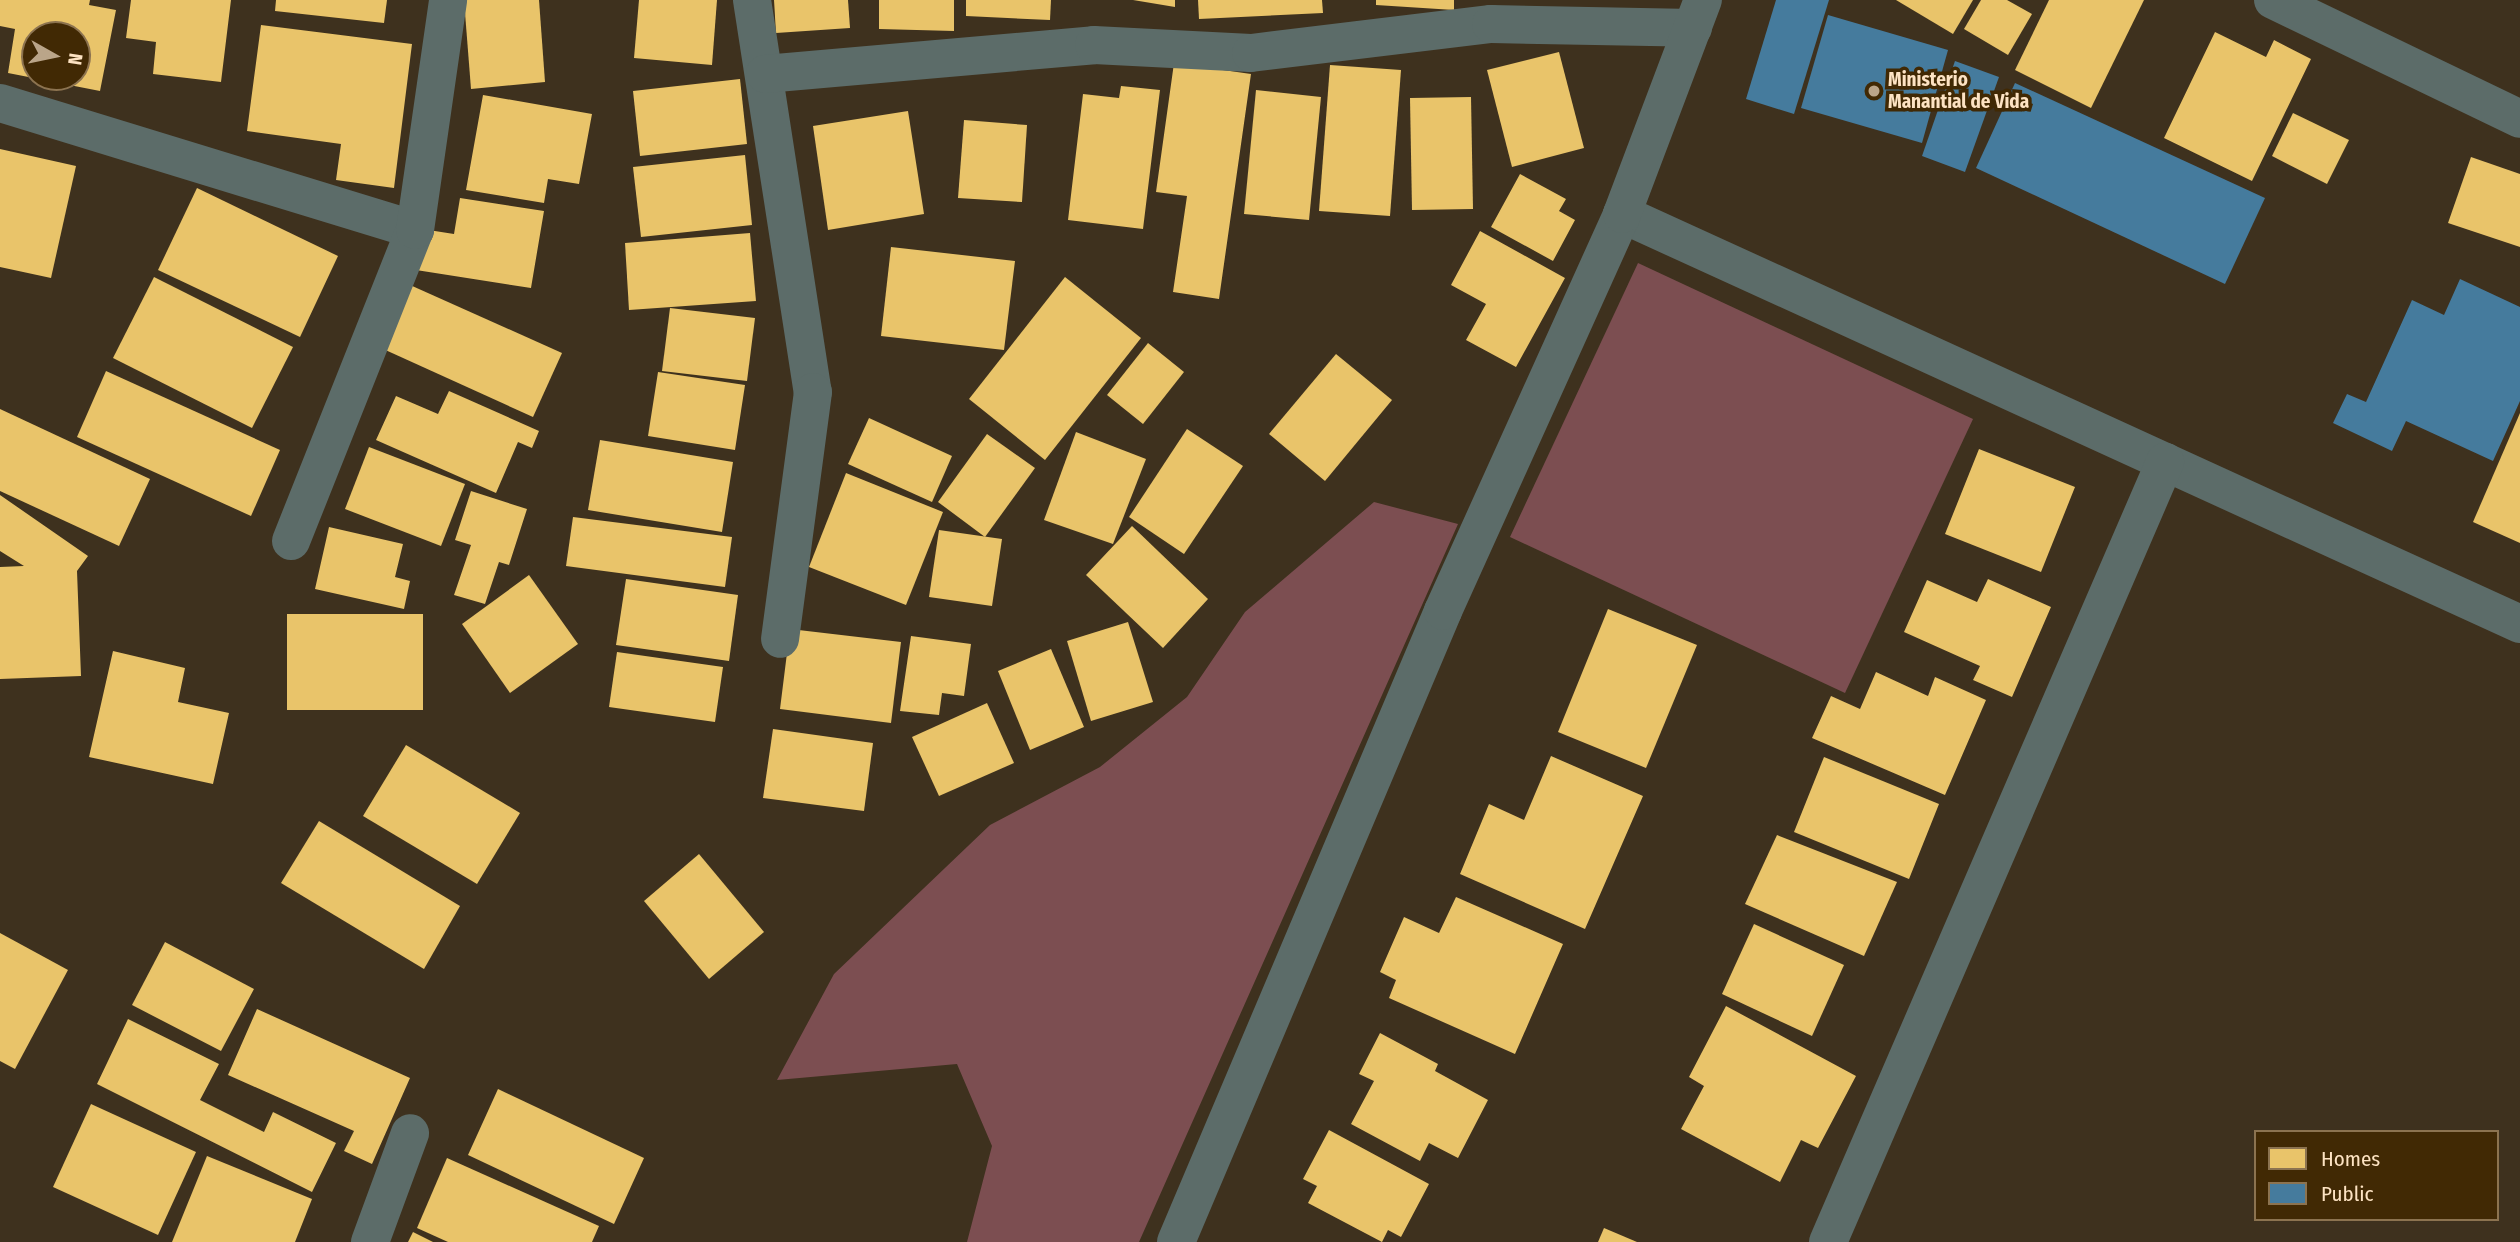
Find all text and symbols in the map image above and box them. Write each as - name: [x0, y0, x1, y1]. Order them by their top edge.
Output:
- north arrow: [21, 21, 91, 91]
- text: N: [63, 52, 88, 66]
- place label: Ministerio Manantial de Vida: [1888, 69, 2029, 113]
- marker: Ministerio Manantial de Vida: [1866, 83, 1882, 99]
- legend: [2254, 1130, 2499, 1221]
- text: Homes: [2321, 1146, 2380, 1172]
- text: Public: [2321, 1181, 2373, 1207]

